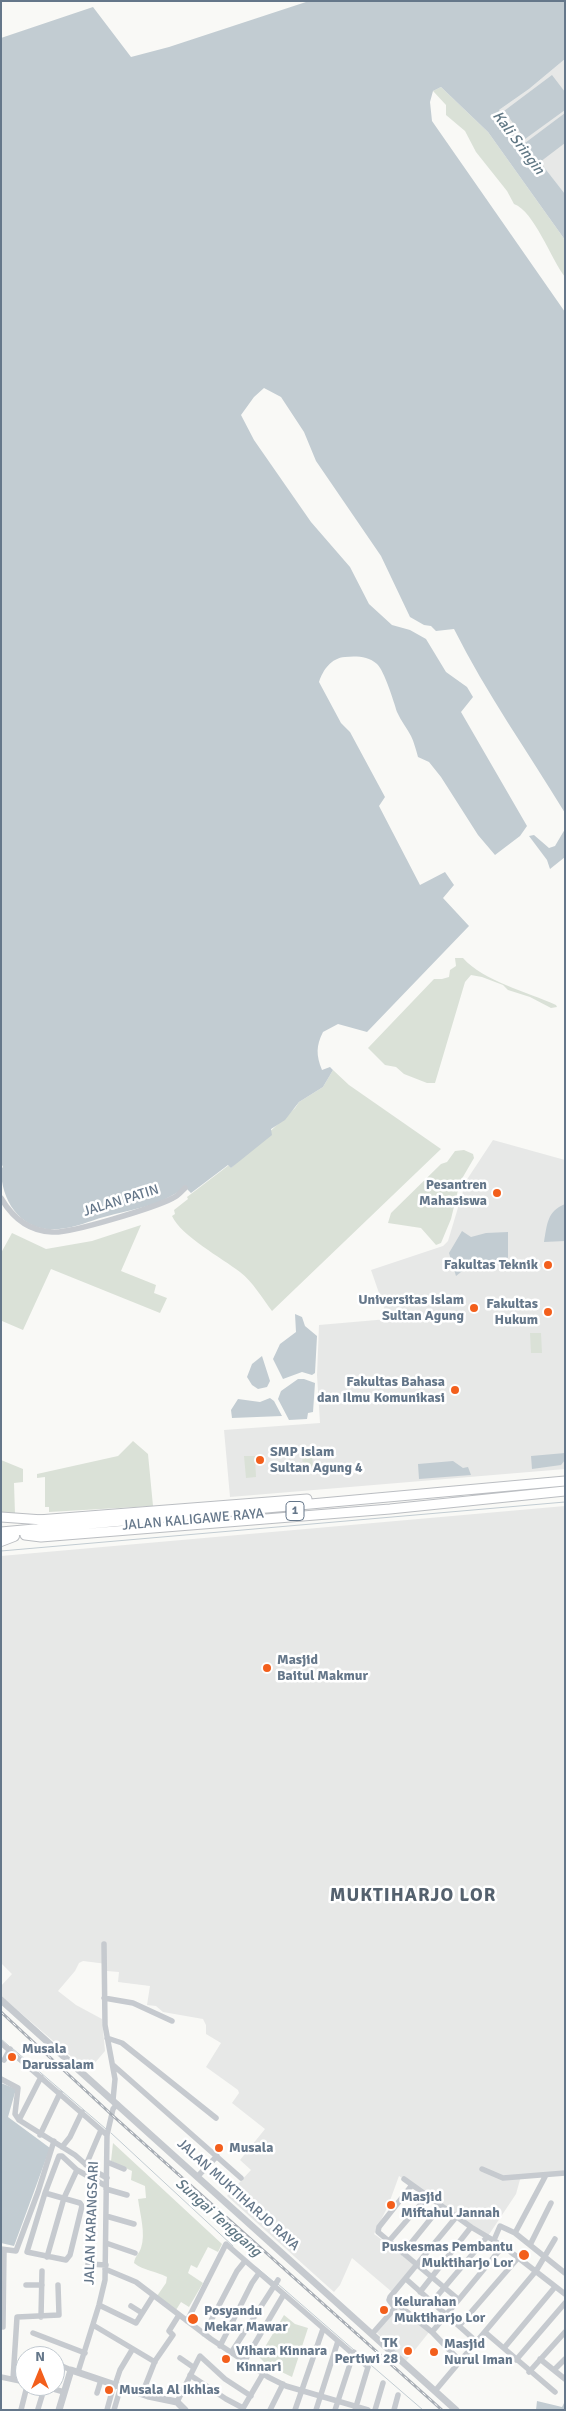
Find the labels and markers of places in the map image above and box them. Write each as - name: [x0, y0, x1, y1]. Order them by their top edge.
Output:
- place label: Pesantren Mahasiswa: [419, 1177, 487, 1210]
- marker: Pesantren Mahasiswa: [491, 1187, 503, 1199]
- place label: Fakultas Teknik: [444, 1257, 538, 1273]
- marker: Fakultas Teknik: [542, 1259, 554, 1271]
- place label: Universitas Islam Sultan Agung: [358, 1292, 464, 1324]
- place label: Fakultas Hukum: [486, 1296, 538, 1328]
- marker: Universitas Islam Sultan Agung: [468, 1302, 480, 1314]
- marker: Fakultas Hukum: [542, 1306, 554, 1318]
- place label: Fakultas Bahasa dan Ilmu Komunikasi: [317, 1374, 445, 1406]
- marker: Fakultas Bahasa dan Ilmu Komunikasi: [449, 1384, 461, 1396]
- place label: SMP Islam Sultan Agung 4: [270, 1444, 363, 1476]
- marker: SMP Islam Sultan Agung 4: [254, 1454, 266, 1466]
- place label: Masjid Baitul Makmur: [277, 1652, 368, 1684]
- marker: Masjid Baitul Makmur: [261, 1662, 273, 1674]
- place label: Musala Darussalam: [22, 2041, 94, 2074]
- marker: Musala Darussalam: [6, 2051, 18, 2063]
- place label: Musala: [229, 2140, 273, 2156]
- marker: Musala: [213, 2142, 225, 2154]
- place label: Masjid Miftahul Jannah: [401, 2189, 500, 2222]
- marker: Masjid Miftahul Jannah: [385, 2199, 397, 2211]
- place label: Puskesmas Pembantu Muktiharjo Lor: [382, 2239, 513, 2272]
- marker: Puskesmas Pembantu Muktiharjo Lor: [517, 2248, 531, 2262]
- place label: Kelurahan Muktiharjo Lor: [394, 2294, 485, 2326]
- place label: Posyandu Mekar Mawar: [204, 2303, 288, 2336]
- marker: Kelurahan Muktiharjo Lor: [378, 2304, 390, 2316]
- marker: Posyandu Mekar Mawar: [186, 2312, 200, 2326]
- place label: TK Pertiwi 28: [334, 2335, 398, 2368]
- place label: Masjid Nurul Iman: [444, 2336, 513, 2368]
- place label: Vihara Kinnara Kinnari: [236, 2343, 327, 2376]
- marker: TK Pertiwi 28: [402, 2345, 414, 2357]
- marker: Masjid Nurul Iman: [428, 2346, 440, 2358]
- marker: Vihara Kinnara Kinnari: [220, 2353, 232, 2365]
- place label: Musala Al Ikhlas: [119, 2382, 220, 2398]
- marker: Musala Al Ikhlas: [103, 2384, 115, 2396]

